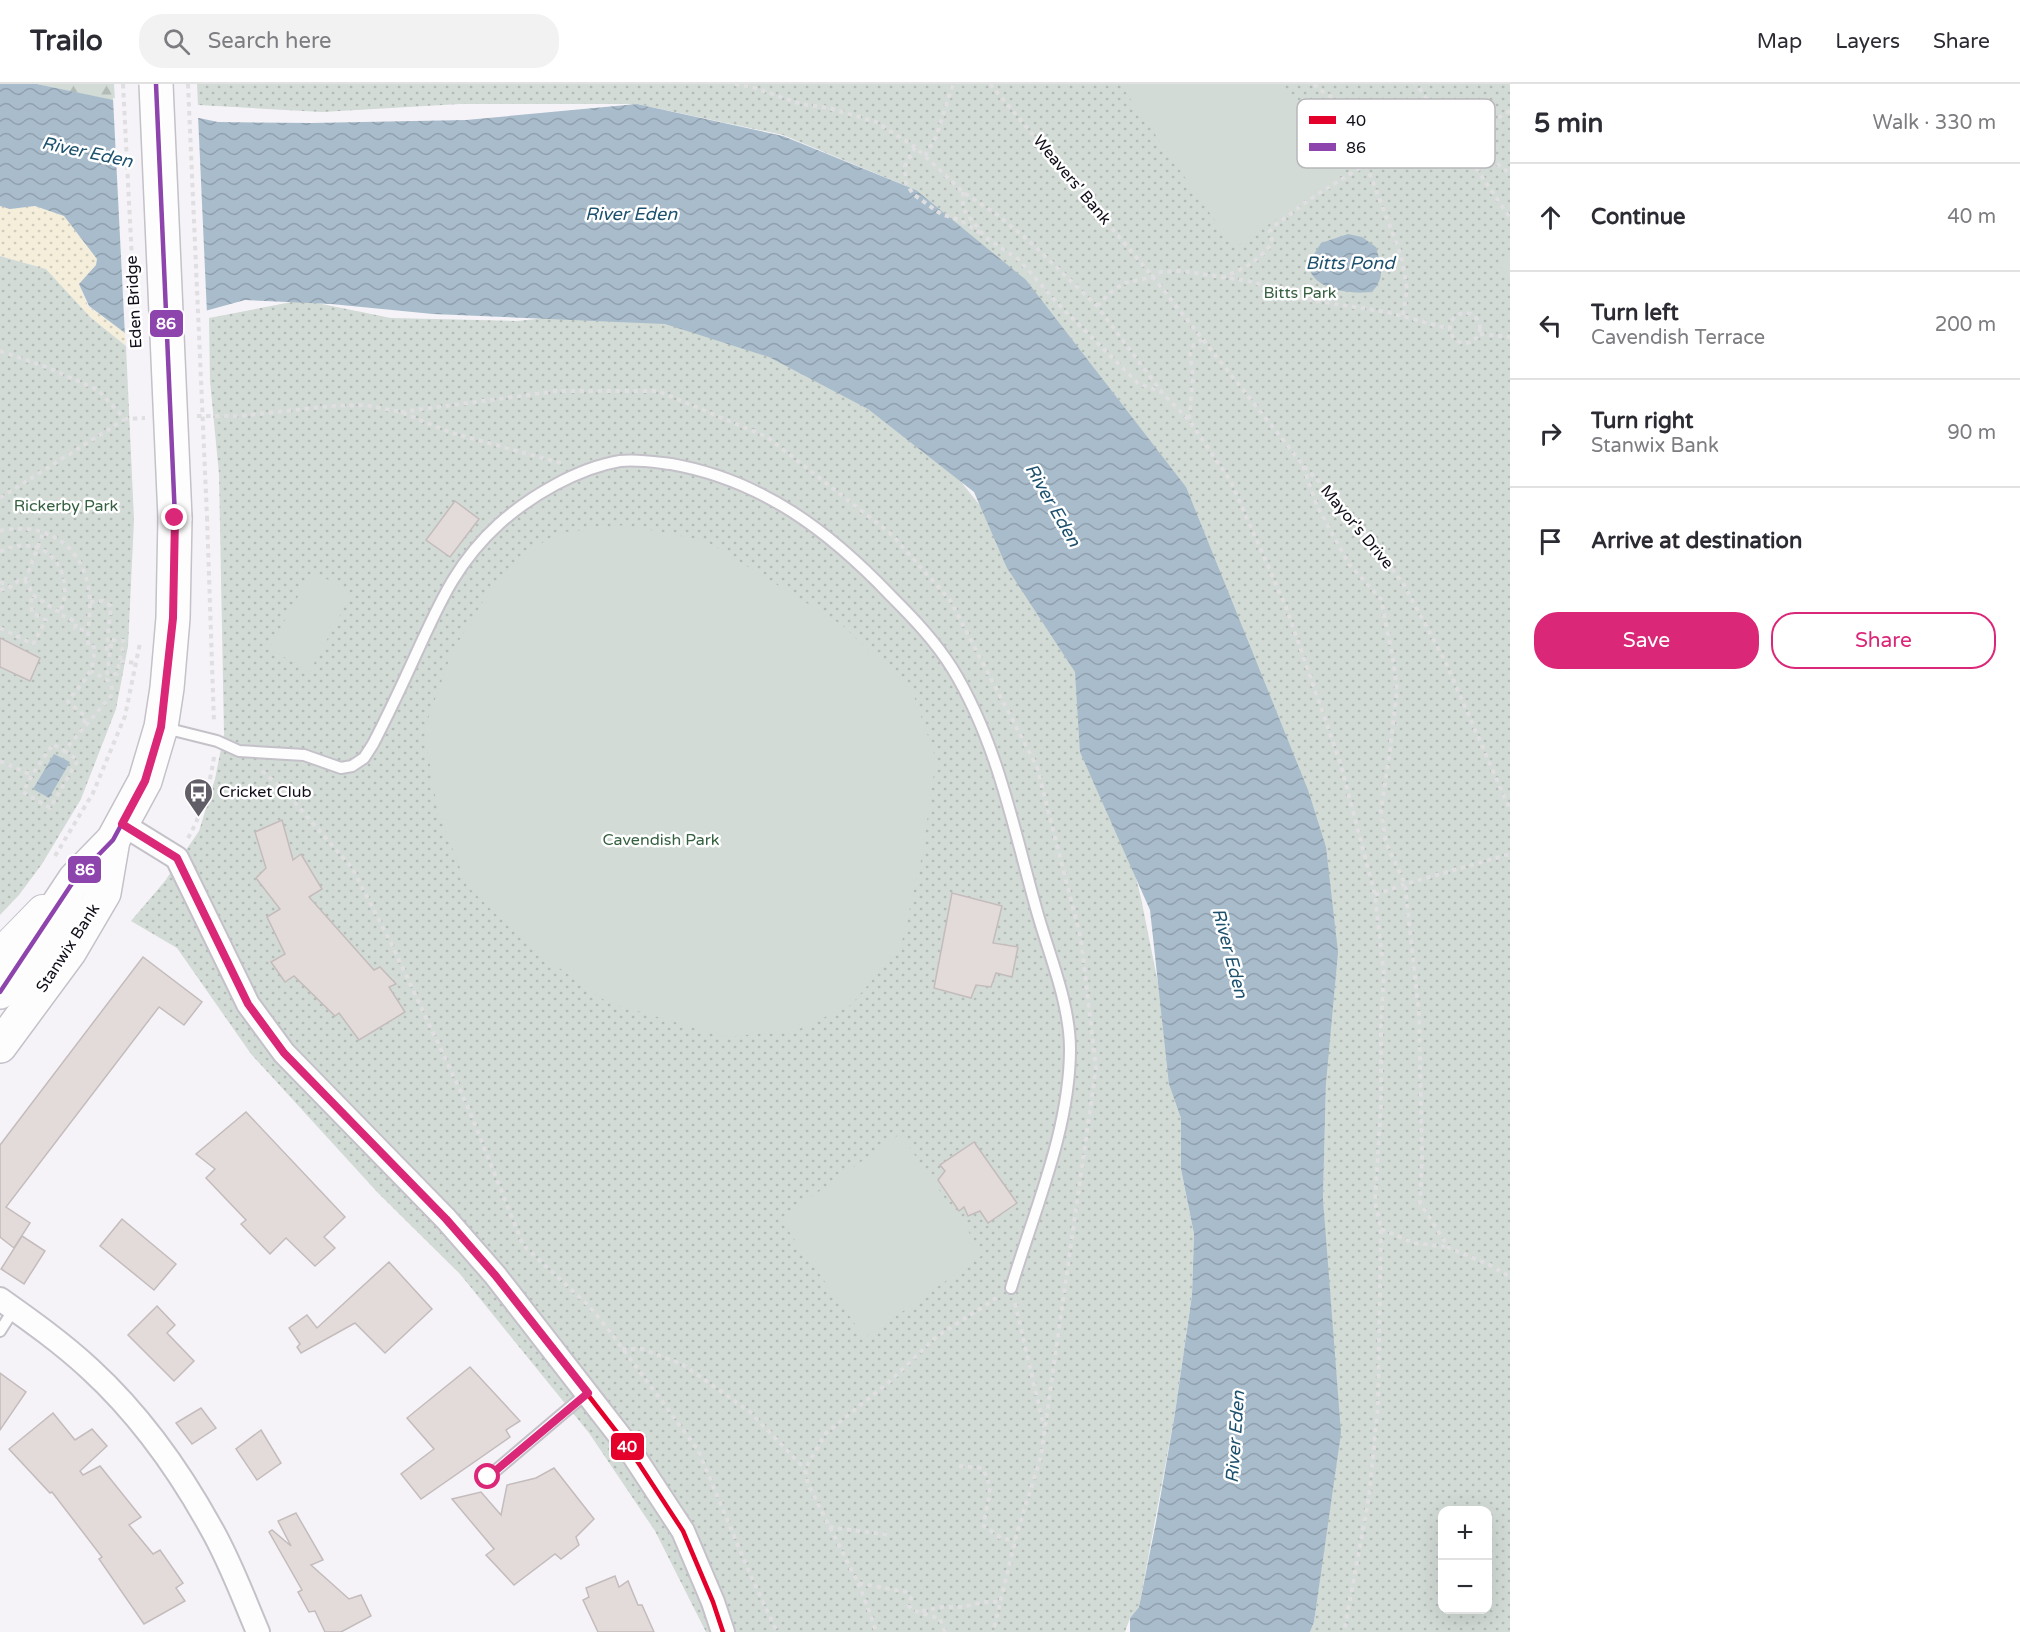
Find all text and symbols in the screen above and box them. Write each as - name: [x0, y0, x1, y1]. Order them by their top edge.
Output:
- search box: [139, 14, 559, 68]
- text: Trailo: [30, 24, 103, 58]
- icon: search: [160, 25, 193, 58]
- text: Search here: [208, 28, 332, 54]
- text: Map: [1757, 29, 1802, 54]
- text: Layers: [1835, 29, 1900, 54]
- text: Share: [1933, 29, 1990, 54]
- legend: [1297, 99, 1495, 168]
- text: 5 min: [1534, 108, 1603, 139]
- text: 40: [1346, 111, 1366, 131]
- text: Walk · 330 m: [1873, 111, 1996, 135]
- street label: Weavers' Bank: [1029, 131, 1115, 229]
- water label: River Eden: [40, 132, 135, 173]
- text: 86: [1346, 138, 1366, 158]
- icon: ahead: [1534, 201, 1567, 234]
- water label: River Eden: [585, 203, 678, 225]
- text: Continue: [1591, 204, 1686, 230]
- text: 40 m: [1947, 205, 1996, 229]
- water label: Bitts Pond: [1306, 252, 1397, 274]
- street label: Eden Bridge: [122, 255, 146, 349]
- park label: Bitts Park: [1263, 283, 1337, 303]
- text: Turn left: [1591, 300, 1679, 326]
- line badge: 86: [149, 309, 184, 338]
- icon: left: [1534, 309, 1567, 342]
- text: 200 m: [1935, 313, 1996, 337]
- text: 86: [156, 314, 176, 334]
- text: Cavendish Terrace: [1591, 326, 1765, 350]
- text: Turn right: [1591, 408, 1693, 434]
- icon: right: [1534, 417, 1567, 450]
- text: 90 m: [1947, 421, 1996, 445]
- text: Stanwix Bank: [1591, 434, 1719, 458]
- water label: River Eden: [1020, 460, 1086, 551]
- street label: Mayor's Drive: [1316, 481, 1398, 573]
- park label: Rickerby Park: [14, 496, 119, 516]
- route end: [161, 504, 187, 530]
- icon: arrive: [1534, 525, 1567, 558]
- text: Arrive at destination: [1591, 528, 1802, 554]
- button: Save: [1534, 612, 1759, 669]
- button: Share: [1771, 612, 1996, 669]
- bus stop icon: Cricket Club: [182, 776, 214, 818]
- place label: Cricket Club: [219, 782, 312, 802]
- park label: Cavendish Park: [603, 830, 720, 850]
- line badge: 86: [67, 855, 102, 884]
- text: 86: [75, 860, 95, 880]
- street label: Stanwix Bank: [32, 899, 104, 996]
- water label: River Eden: [1207, 906, 1253, 1001]
- water label: River Eden: [1221, 1389, 1249, 1484]
- line badge: 40: [610, 1432, 645, 1461]
- text: 40: [617, 1437, 637, 1457]
- route start: [474, 1463, 500, 1489]
- map controls: [1438, 1506, 1492, 1614]
- button: +: [1438, 1506, 1492, 1560]
- button: −: [1438, 1560, 1492, 1614]

